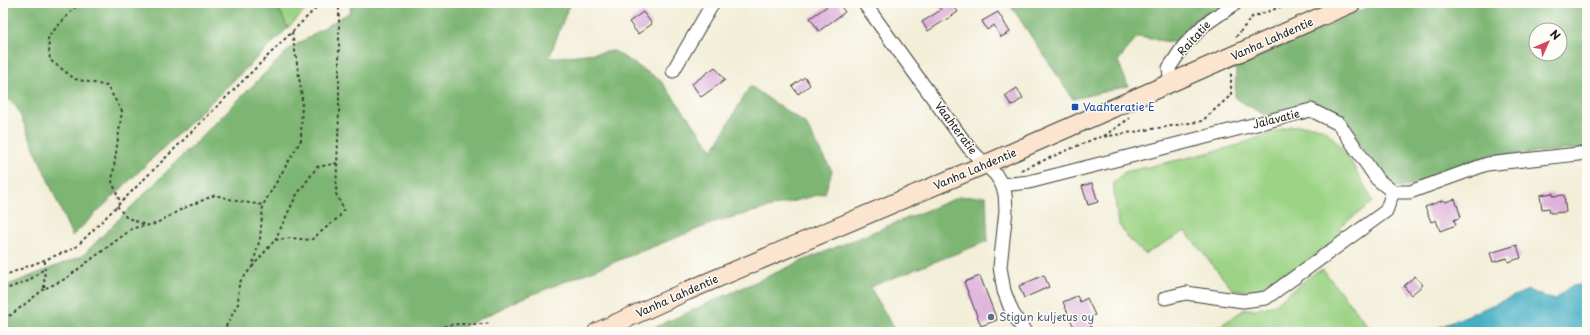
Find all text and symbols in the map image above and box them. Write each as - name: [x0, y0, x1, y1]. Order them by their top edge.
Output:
- street label: Vanha Lahdentie: [1228, 13, 1316, 64]
- street label: Raitatie: [1173, 16, 1214, 59]
- north arrow: [1528, 22, 1568, 62]
- text: N: [1546, 25, 1565, 44]
- street label: Vaahteratie: [931, 98, 982, 158]
- place label: Vaahteratie E: [1083, 98, 1155, 115]
- marker: Vaahteratie E: [1070, 102, 1080, 112]
- street label: Jalavatie: [1250, 104, 1301, 133]
- street label: Vanha Lahdentie: [931, 143, 1019, 194]
- street label: Vanha Lahdentie: [633, 270, 721, 321]
- place label: Stigun kuljetus oy: [999, 308, 1094, 325]
- marker: Stigun kuljetus oy: [986, 312, 996, 322]

